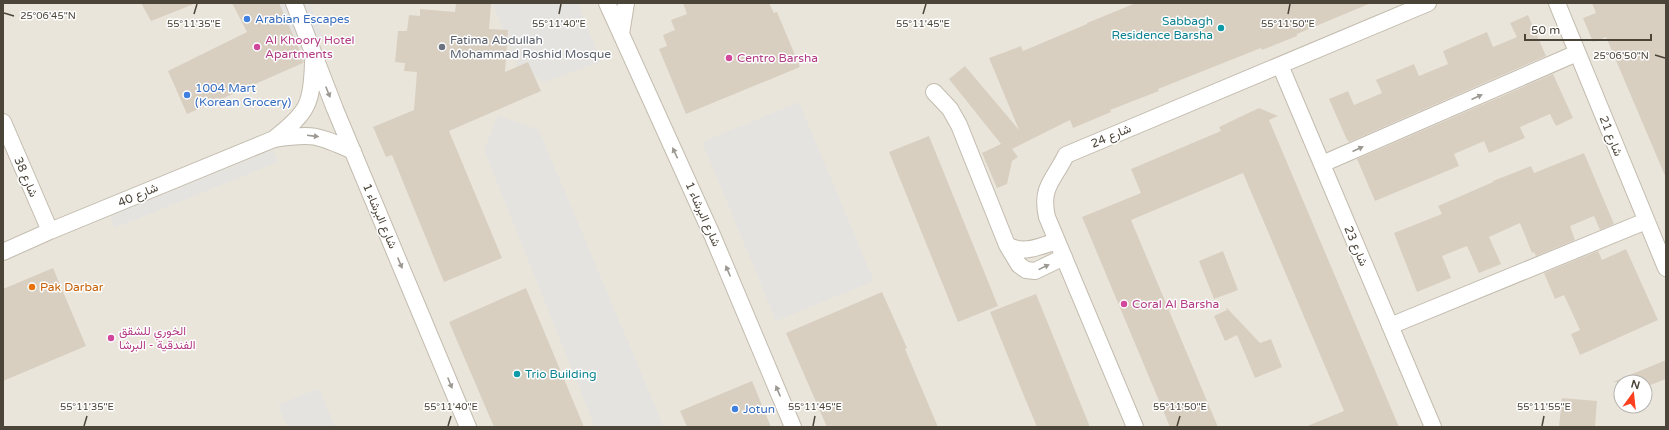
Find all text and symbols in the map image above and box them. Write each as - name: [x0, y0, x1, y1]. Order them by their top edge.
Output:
- text: 25°06'45"N: [20, 10, 76, 22]
- place label: Arabian Escapes: [255, 12, 350, 26]
- marker: Arabian Escapes: [242, 14, 252, 24]
- place label: Sabbagh Residence Barsha: [1112, 14, 1213, 42]
- scale bar: [1525, 16, 1651, 42]
- text: 55°11'35"E: [167, 18, 221, 30]
- text: 55°11'40"E: [532, 18, 586, 30]
- text: 55°11'45"E: [896, 18, 950, 30]
- text: 55°11'50"E: [1261, 18, 1315, 30]
- marker: Sabbagh Residence Barsha: [1216, 23, 1226, 33]
- text: 50 m: [1531, 23, 1560, 37]
- place label: Al Khoory Hotel Apartments: [265, 33, 355, 61]
- place label: Fatima Abdullah Mohammad Roshid Mosque: [450, 33, 611, 61]
- marker: Al Khoory Hotel Apartments: [252, 42, 262, 52]
- marker: Fatima Abdullah Mohammad Roshid Mosque: [437, 42, 447, 52]
- text: 25°06'50"N: [1593, 50, 1649, 62]
- place label: Centro Barsha: [737, 51, 818, 65]
- marker: Centro Barsha: [724, 53, 734, 63]
- place label: 1004 Mart (Korean Grocery): [195, 81, 291, 109]
- one-way arrow: [326, 86, 332, 98]
- marker: 1004 Mart (Korean Grocery): [182, 90, 192, 100]
- one-way arrow: [1471, 93, 1483, 99]
- street label: شارع 21: [1595, 114, 1625, 159]
- street label: شارع 24: [1089, 121, 1134, 153]
- one-way arrow: [307, 132, 319, 139]
- one-way arrow: [1352, 145, 1364, 151]
- one-way arrow: [672, 147, 678, 158]
- street label: شارع 38: [9, 155, 41, 200]
- street label: شارع البرشاء 1: [681, 179, 724, 249]
- street label: شارع 40: [116, 180, 161, 212]
- street label: شارع البرشاء 1: [358, 181, 400, 251]
- street label: شارع 23: [1339, 224, 1371, 269]
- one-way arrow: [397, 258, 403, 269]
- one-way arrow: [1038, 264, 1049, 270]
- one-way arrow: [725, 266, 731, 277]
- place label: Pak Darbar: [40, 280, 104, 294]
- marker: Pak Darbar: [27, 282, 37, 292]
- place label: Coral Al Barsha: [1132, 297, 1219, 311]
- marker: Coral Al Barsha: [1119, 299, 1129, 309]
- place label: الخوري للشقق الفندقية - البرشا: [119, 324, 196, 353]
- marker: الخوري للشقق الفندقية - البرشا: [106, 333, 116, 343]
- place label: Trio Building: [525, 367, 597, 381]
- marker: Trio Building: [512, 369, 522, 379]
- north arrow: [1613, 374, 1653, 414]
- text: N: [1630, 377, 1641, 392]
- one-way arrow: [447, 378, 453, 389]
- one-way arrow: [775, 385, 782, 397]
- text: 55°11'35"E: [60, 401, 114, 413]
- text: 55°11'40"E: [424, 401, 478, 413]
- text: 55°11'45"E: [788, 401, 842, 413]
- text: 55°11'50"E: [1153, 401, 1207, 413]
- text: 55°11'55"E: [1517, 401, 1571, 413]
- place label: Jotun: [743, 402, 775, 416]
- marker: Jotun: [730, 404, 740, 414]

